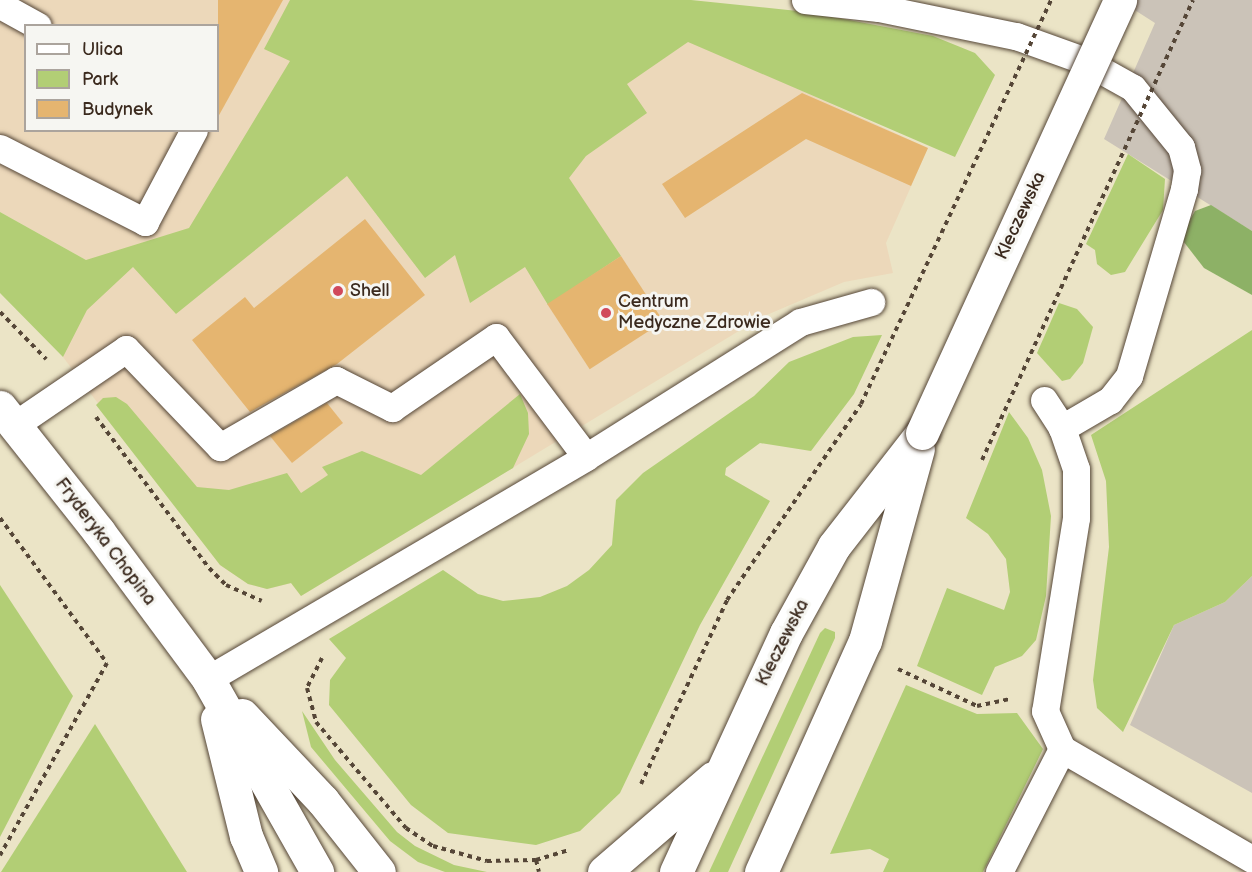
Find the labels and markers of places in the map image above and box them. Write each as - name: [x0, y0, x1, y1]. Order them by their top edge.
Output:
- place label: Shell: [350, 280, 390, 302]
- marker: Shell: [331, 284, 345, 298]
- place label: Centrum Medyczne Zdrowie: [618, 292, 771, 334]
- marker: Centrum Medyczne Zdrowie: [599, 306, 613, 320]

